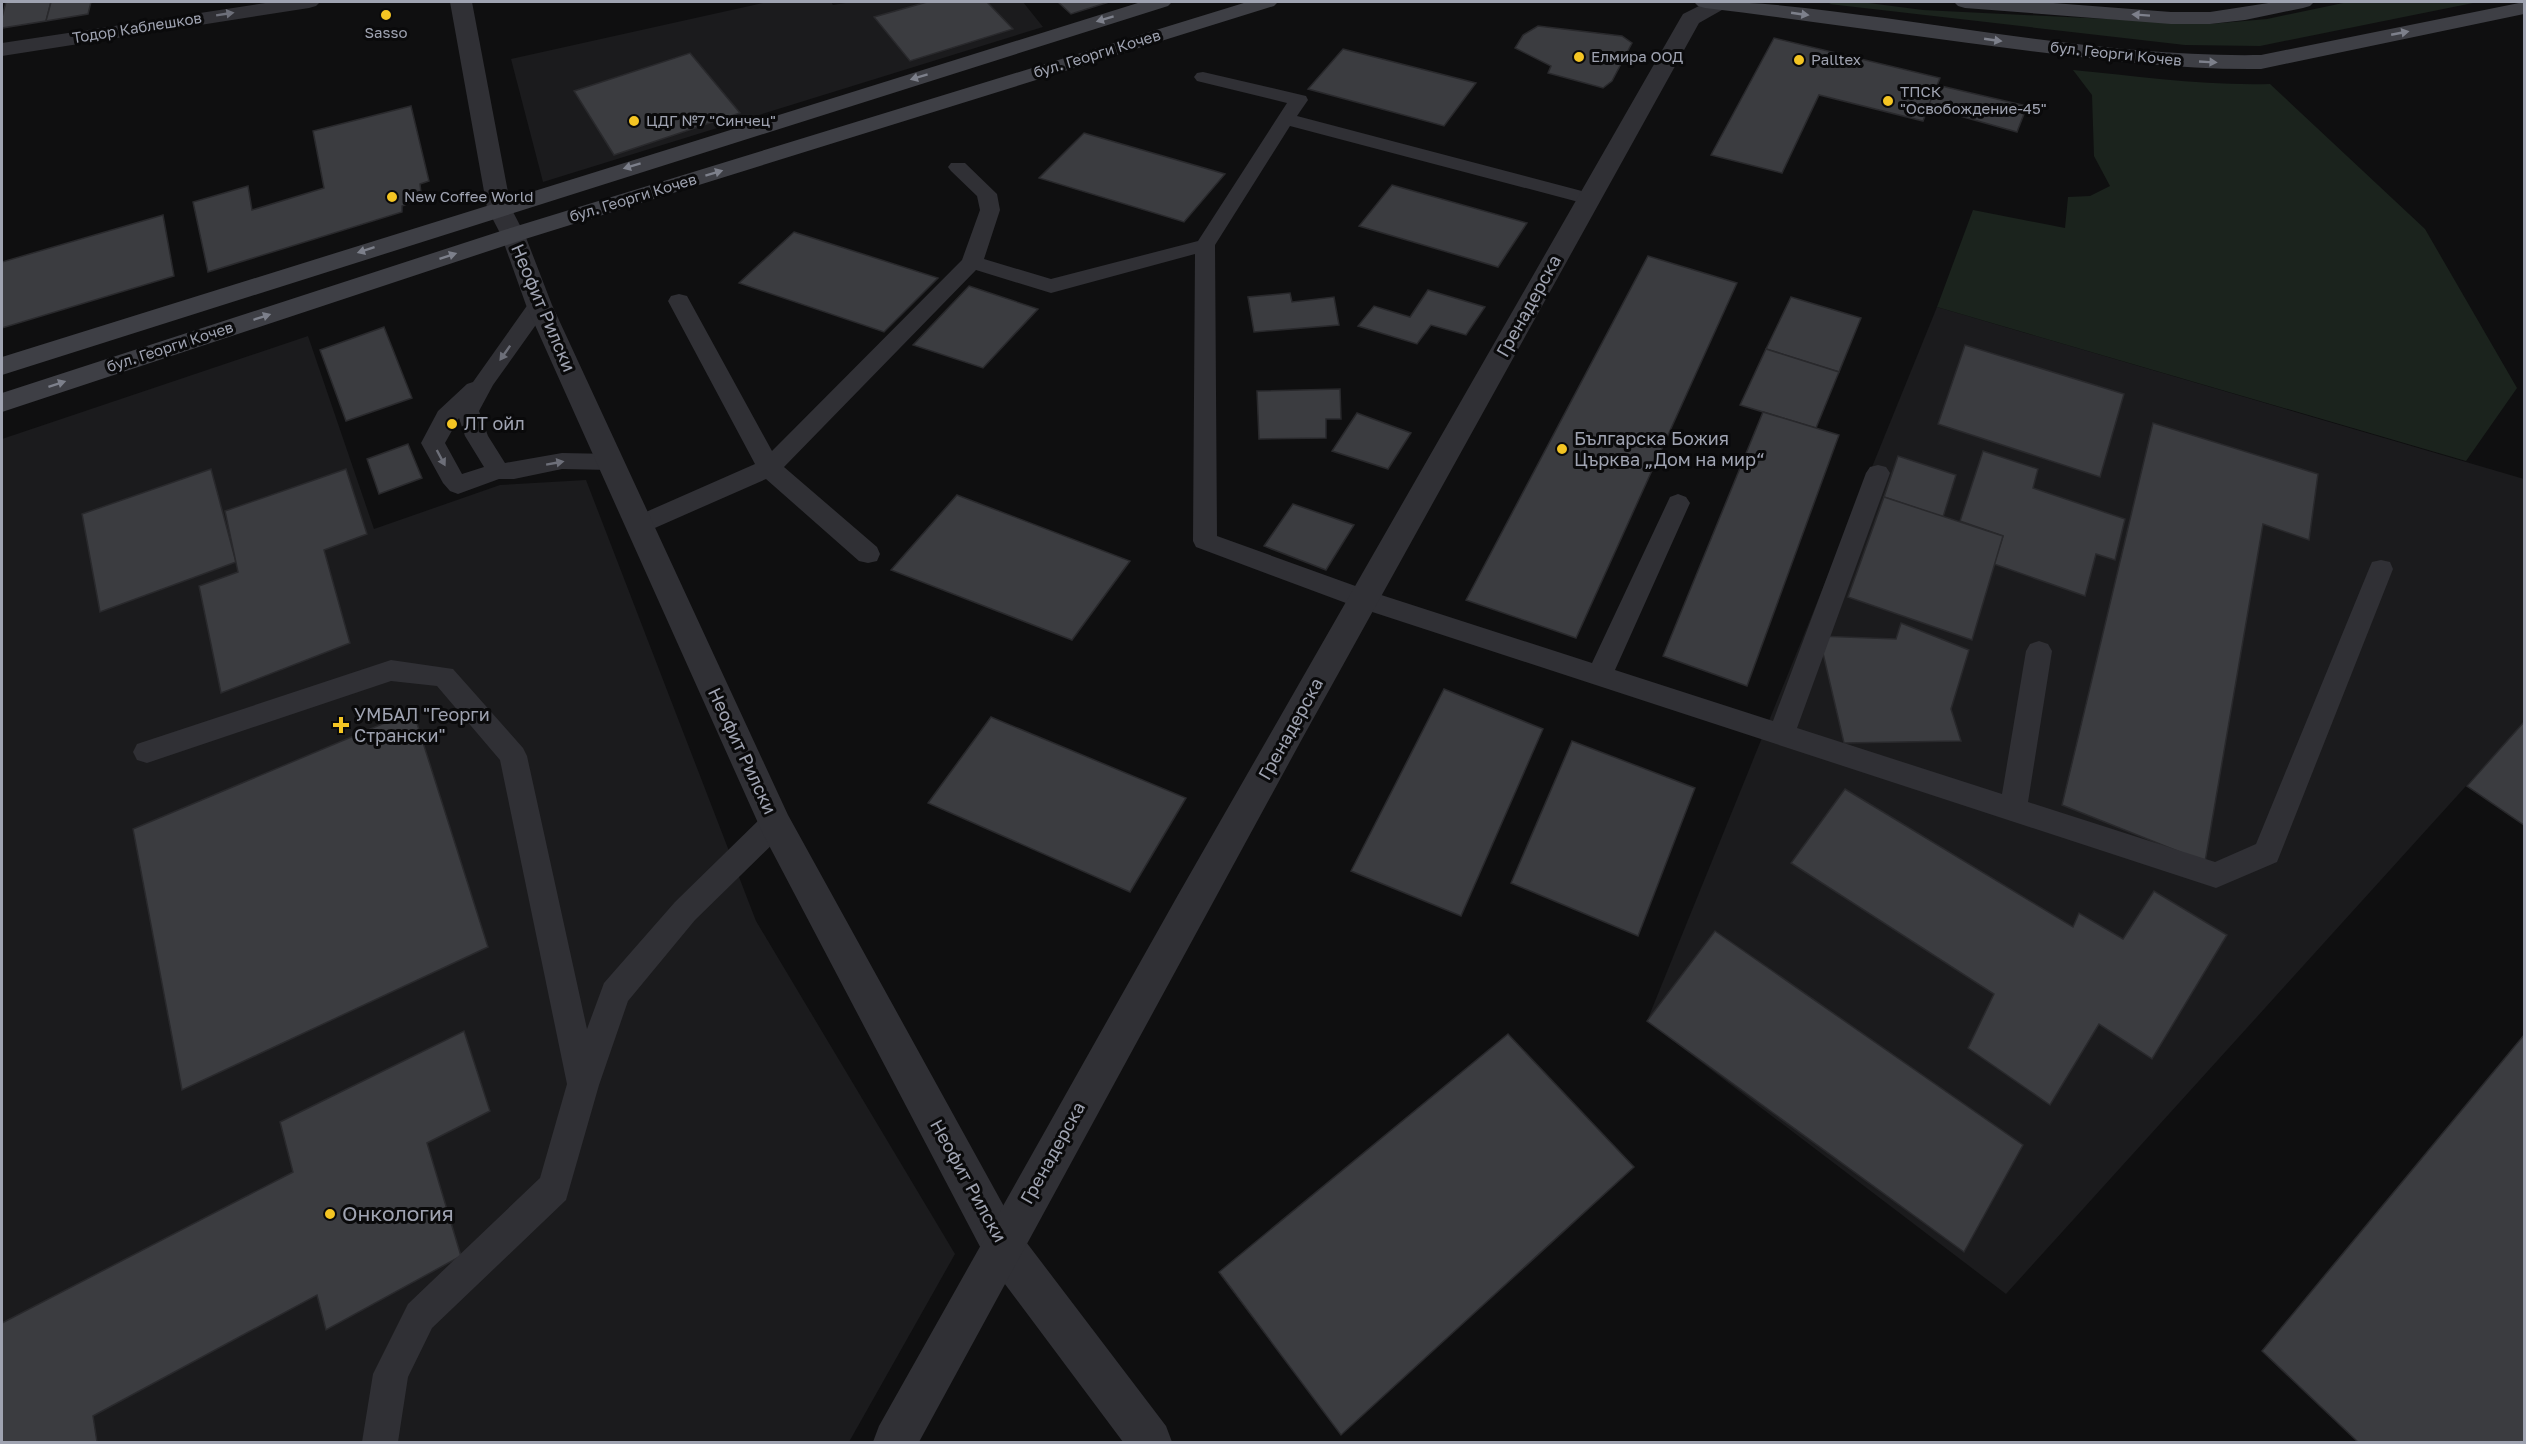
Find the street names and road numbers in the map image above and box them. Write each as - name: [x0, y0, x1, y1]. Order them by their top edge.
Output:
- street label: Тодор Каблешков: [71, 8, 203, 46]
- street label: бул. Георги Кочев: [1031, 25, 1162, 81]
- street label: бул. Георги Кочев: [2050, 37, 2183, 69]
- street label: бул. Георги Кочев: [567, 169, 698, 225]
- street label: Неофит Рилски: [507, 240, 581, 375]
- street label: Гренадерска: [1491, 251, 1565, 360]
- street label: бул. Георги Кочев: [104, 317, 235, 375]
- street label: Гренадерска: [1253, 674, 1327, 783]
- street label: Неофит Рилски: [704, 684, 782, 817]
- street label: Гренадерска: [1015, 1098, 1089, 1207]
- street label: Неофит Рилски: [926, 1115, 1012, 1246]

